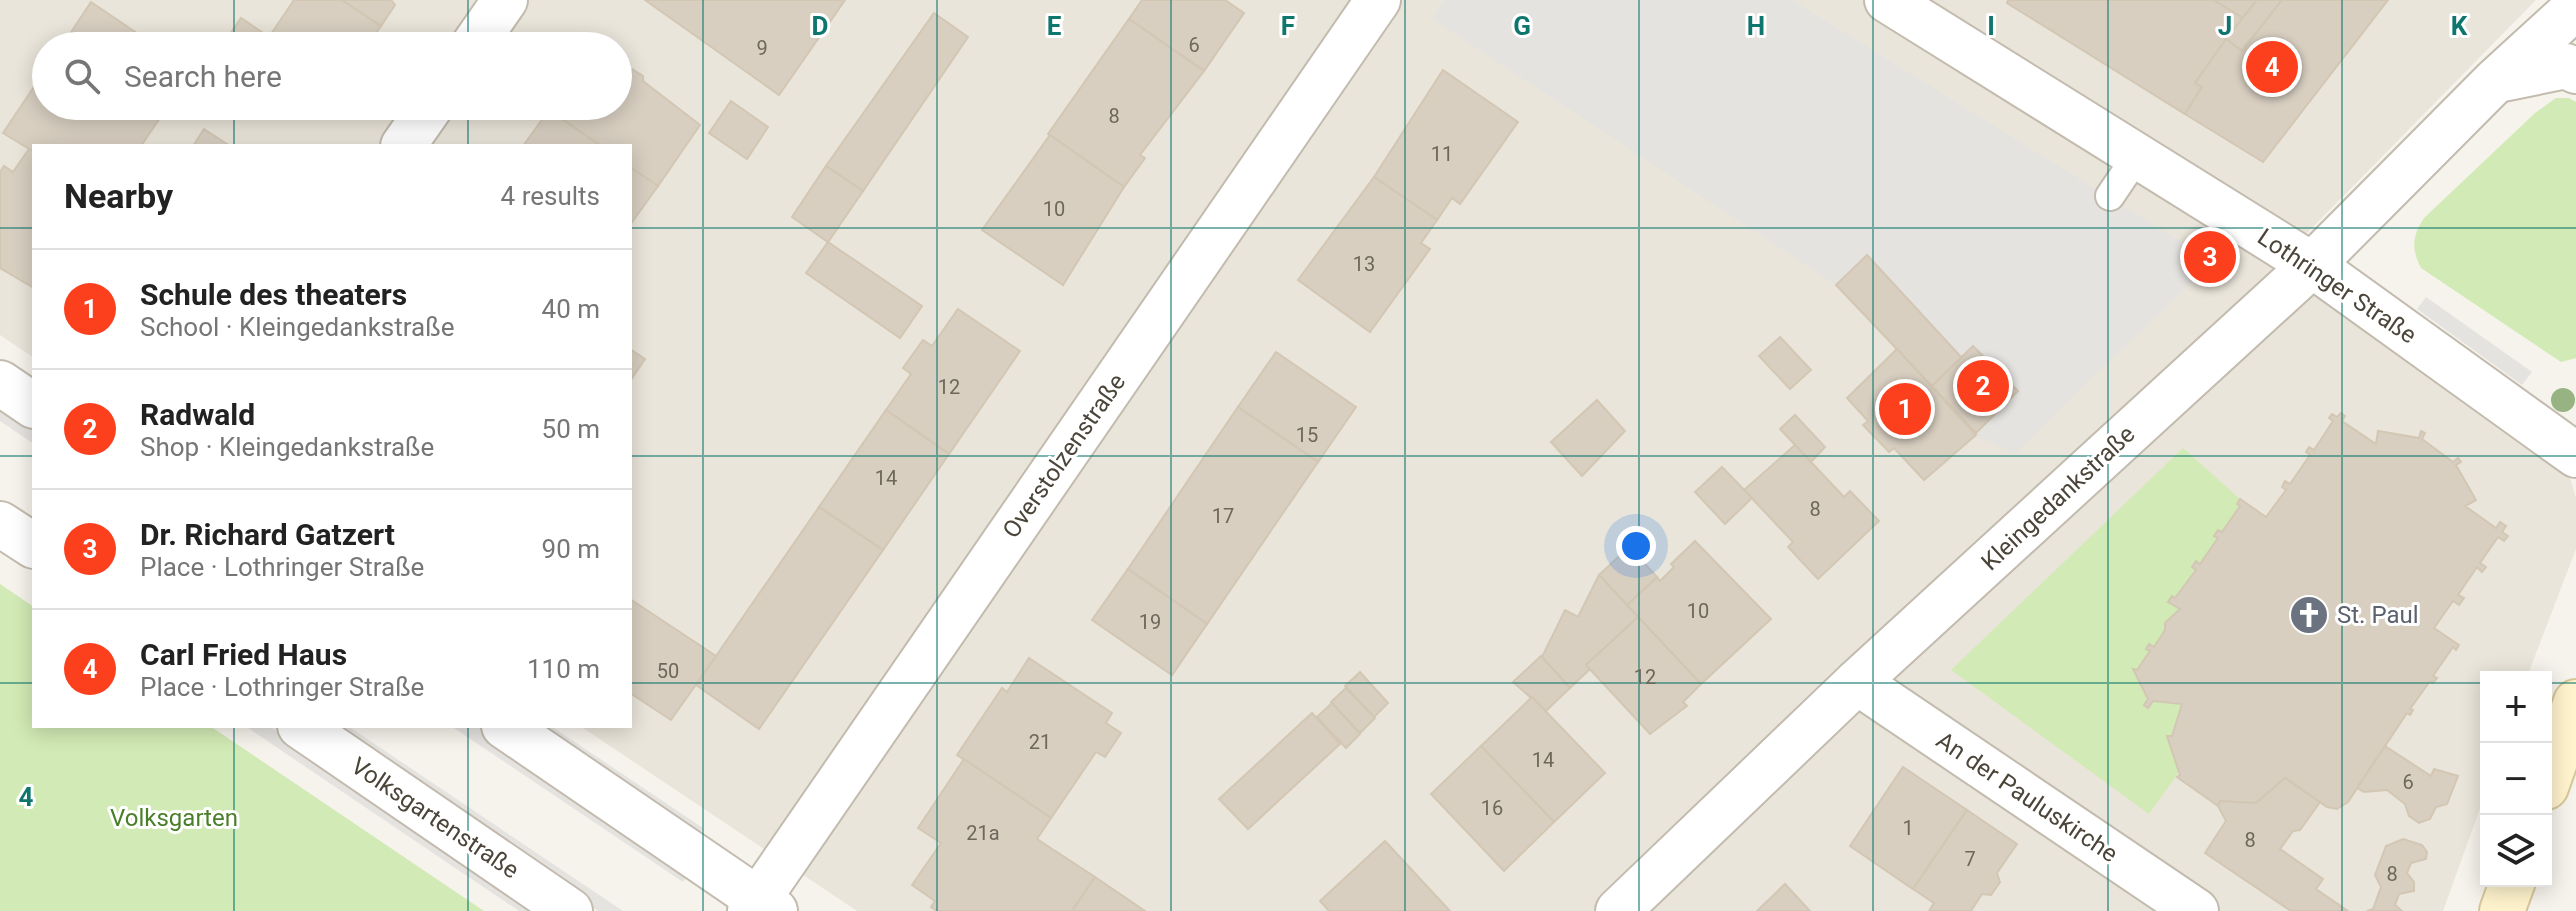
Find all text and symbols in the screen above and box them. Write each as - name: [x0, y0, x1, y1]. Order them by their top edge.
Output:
- text: D: [812, 11, 828, 41]
- text: E: [1047, 11, 1062, 41]
- text: F: [1281, 11, 1295, 41]
- text: G: [1513, 11, 1531, 41]
- text: H: [1747, 11, 1765, 41]
- text: I: [1987, 11, 1995, 41]
- text: J: [2218, 11, 2232, 41]
- text: K: [2451, 11, 2468, 41]
- search box: [32, 32, 632, 120]
- house number: 6: [1188, 33, 1200, 57]
- house number: 9: [756, 36, 768, 60]
- pin: 4: [2246, 37, 2298, 97]
- icon: search: [60, 54, 104, 98]
- text: Search here: [124, 59, 282, 94]
- house number: 8: [1108, 104, 1120, 128]
- house number: 11: [1431, 142, 1453, 166]
- text: Nearby: [64, 176, 173, 216]
- text: 4 results: [501, 181, 600, 211]
- house number: 10: [1043, 197, 1065, 221]
- street label: Lothringer Straße: [2252, 223, 2422, 349]
- pin: 3: [2184, 227, 2236, 287]
- house number: 13: [1353, 252, 1375, 276]
- text: Schule des theaters: [140, 277, 407, 312]
- text: 1: [83, 294, 97, 324]
- text: 40 m: [542, 294, 600, 324]
- text: School · Kleingedankstraße: [140, 312, 455, 342]
- pin: 2: [1957, 356, 2009, 416]
- street label: Overstolzenstraße: [997, 368, 1131, 544]
- house number: 12: [938, 375, 960, 399]
- pin: 1: [1879, 379, 1931, 439]
- text: Radwald: [140, 397, 255, 432]
- text: 2: [83, 414, 97, 444]
- text: 50 m: [542, 414, 600, 444]
- street label: Kleingedankstraße: [1976, 420, 2140, 576]
- house number: 15: [1296, 423, 1318, 447]
- text: Shop · Kleingedankstraße: [140, 432, 434, 462]
- house number: 14: [875, 466, 897, 490]
- house number: 8: [1809, 497, 1821, 521]
- house number: 17: [1212, 504, 1234, 528]
- text: Dr. Richard Gatzert: [140, 517, 395, 552]
- your location: [1616, 526, 1656, 566]
- text: 3: [83, 534, 97, 564]
- text: 90 m: [542, 534, 600, 564]
- text: Place · Lothringer Straße: [140, 552, 424, 582]
- church icon: St. Paul: [2288, 594, 2330, 636]
- house number: 10: [1687, 599, 1709, 623]
- place label: St. Paul: [2337, 601, 2419, 629]
- house number: 19: [1139, 610, 1161, 634]
- text: Carl Fried Haus: [140, 637, 347, 672]
- text: 4: [83, 654, 97, 684]
- text: 110 m: [527, 654, 600, 684]
- house number: 50: [657, 659, 679, 683]
- house number: 12: [1634, 665, 1656, 689]
- map controls: [2480, 671, 2552, 887]
- button: +: [2480, 671, 2552, 743]
- text: Place · Lothringer Straße: [140, 672, 424, 702]
- street label: An der Pauluskirche: [1931, 726, 2123, 868]
- house number: 21: [1029, 730, 1051, 754]
- button: −: [2480, 743, 2552, 815]
- house number: 14: [1532, 748, 1554, 772]
- street label: Volksgartenstraße: [346, 752, 524, 884]
- house number: 6: [2402, 770, 2414, 794]
- text: 4: [19, 782, 34, 812]
- house number: 16: [1481, 796, 1503, 820]
- park label: Volksgarten: [110, 804, 238, 832]
- button: layers: [2480, 815, 2552, 887]
- house number: 1: [1902, 816, 1914, 840]
- house number: 21a: [966, 821, 1000, 845]
- house number: 8: [2244, 828, 2256, 852]
- house number: 7: [1964, 847, 1976, 871]
- house number: 8: [2386, 862, 2398, 886]

